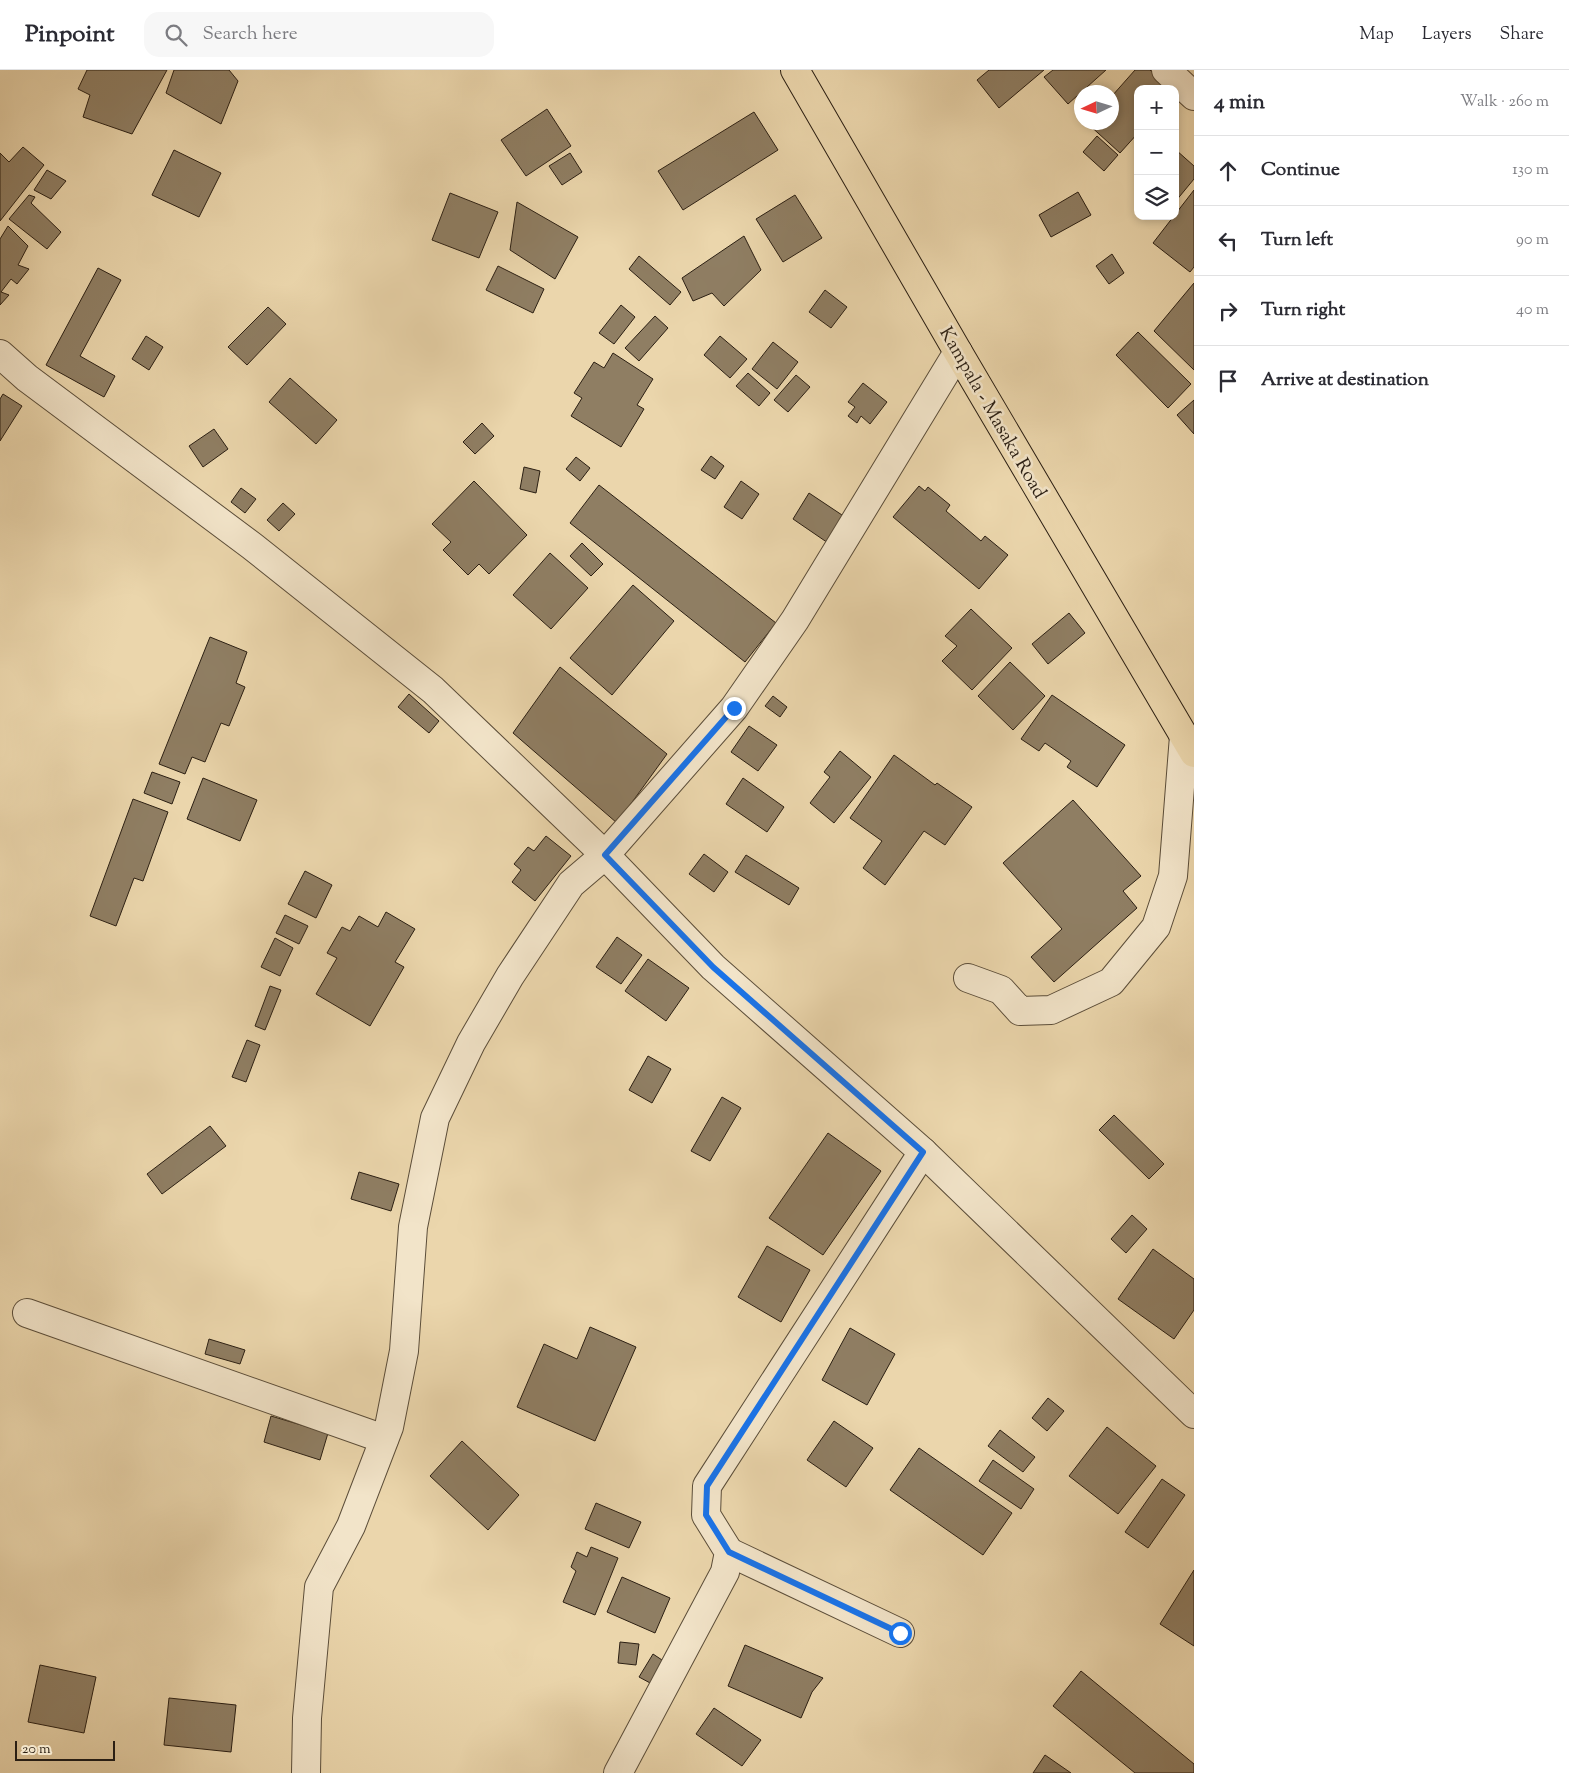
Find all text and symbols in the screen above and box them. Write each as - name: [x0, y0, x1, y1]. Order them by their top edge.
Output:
- search box: [144, 12, 494, 57]
- text: Pinpoint: [25, 18, 114, 52]
- icon: search: [162, 21, 190, 49]
- text: Search here: [202, 21, 298, 48]
- text: Map: [1359, 22, 1394, 48]
- text: Layers: [1422, 22, 1472, 48]
- text: Share: [1500, 22, 1544, 48]
- north arrow: [1074, 85, 1119, 130]
- map controls: [1134, 85, 1179, 220]
- button: +: [1134, 85, 1179, 130]
- text: 4 min: [1214, 88, 1265, 118]
- text: Walk · 260 m: [1460, 91, 1549, 114]
- button: −: [1134, 130, 1179, 175]
- icon: ahead: [1214, 157, 1242, 185]
- text: Continue: [1261, 157, 1340, 184]
- text: 130 m: [1512, 159, 1549, 182]
- button: layers: [1134, 175, 1179, 220]
- icon: left: [1214, 227, 1242, 255]
- text: Turn left: [1261, 227, 1333, 254]
- text: 90 m: [1516, 229, 1549, 252]
- icon: right: [1214, 297, 1242, 325]
- text: Turn right: [1261, 297, 1345, 324]
- text: 40 m: [1516, 299, 1549, 322]
- street label: Kampala - Masaka Road: [932, 322, 1052, 504]
- icon: arrive: [1214, 367, 1242, 395]
- text: Arrive at destination: [1261, 367, 1429, 394]
- route end: [723, 697, 746, 720]
- route start: [889, 1622, 912, 1645]
- scale bar: [15, 1738, 115, 1761]
- text: 20 m: [22, 1740, 51, 1760]

